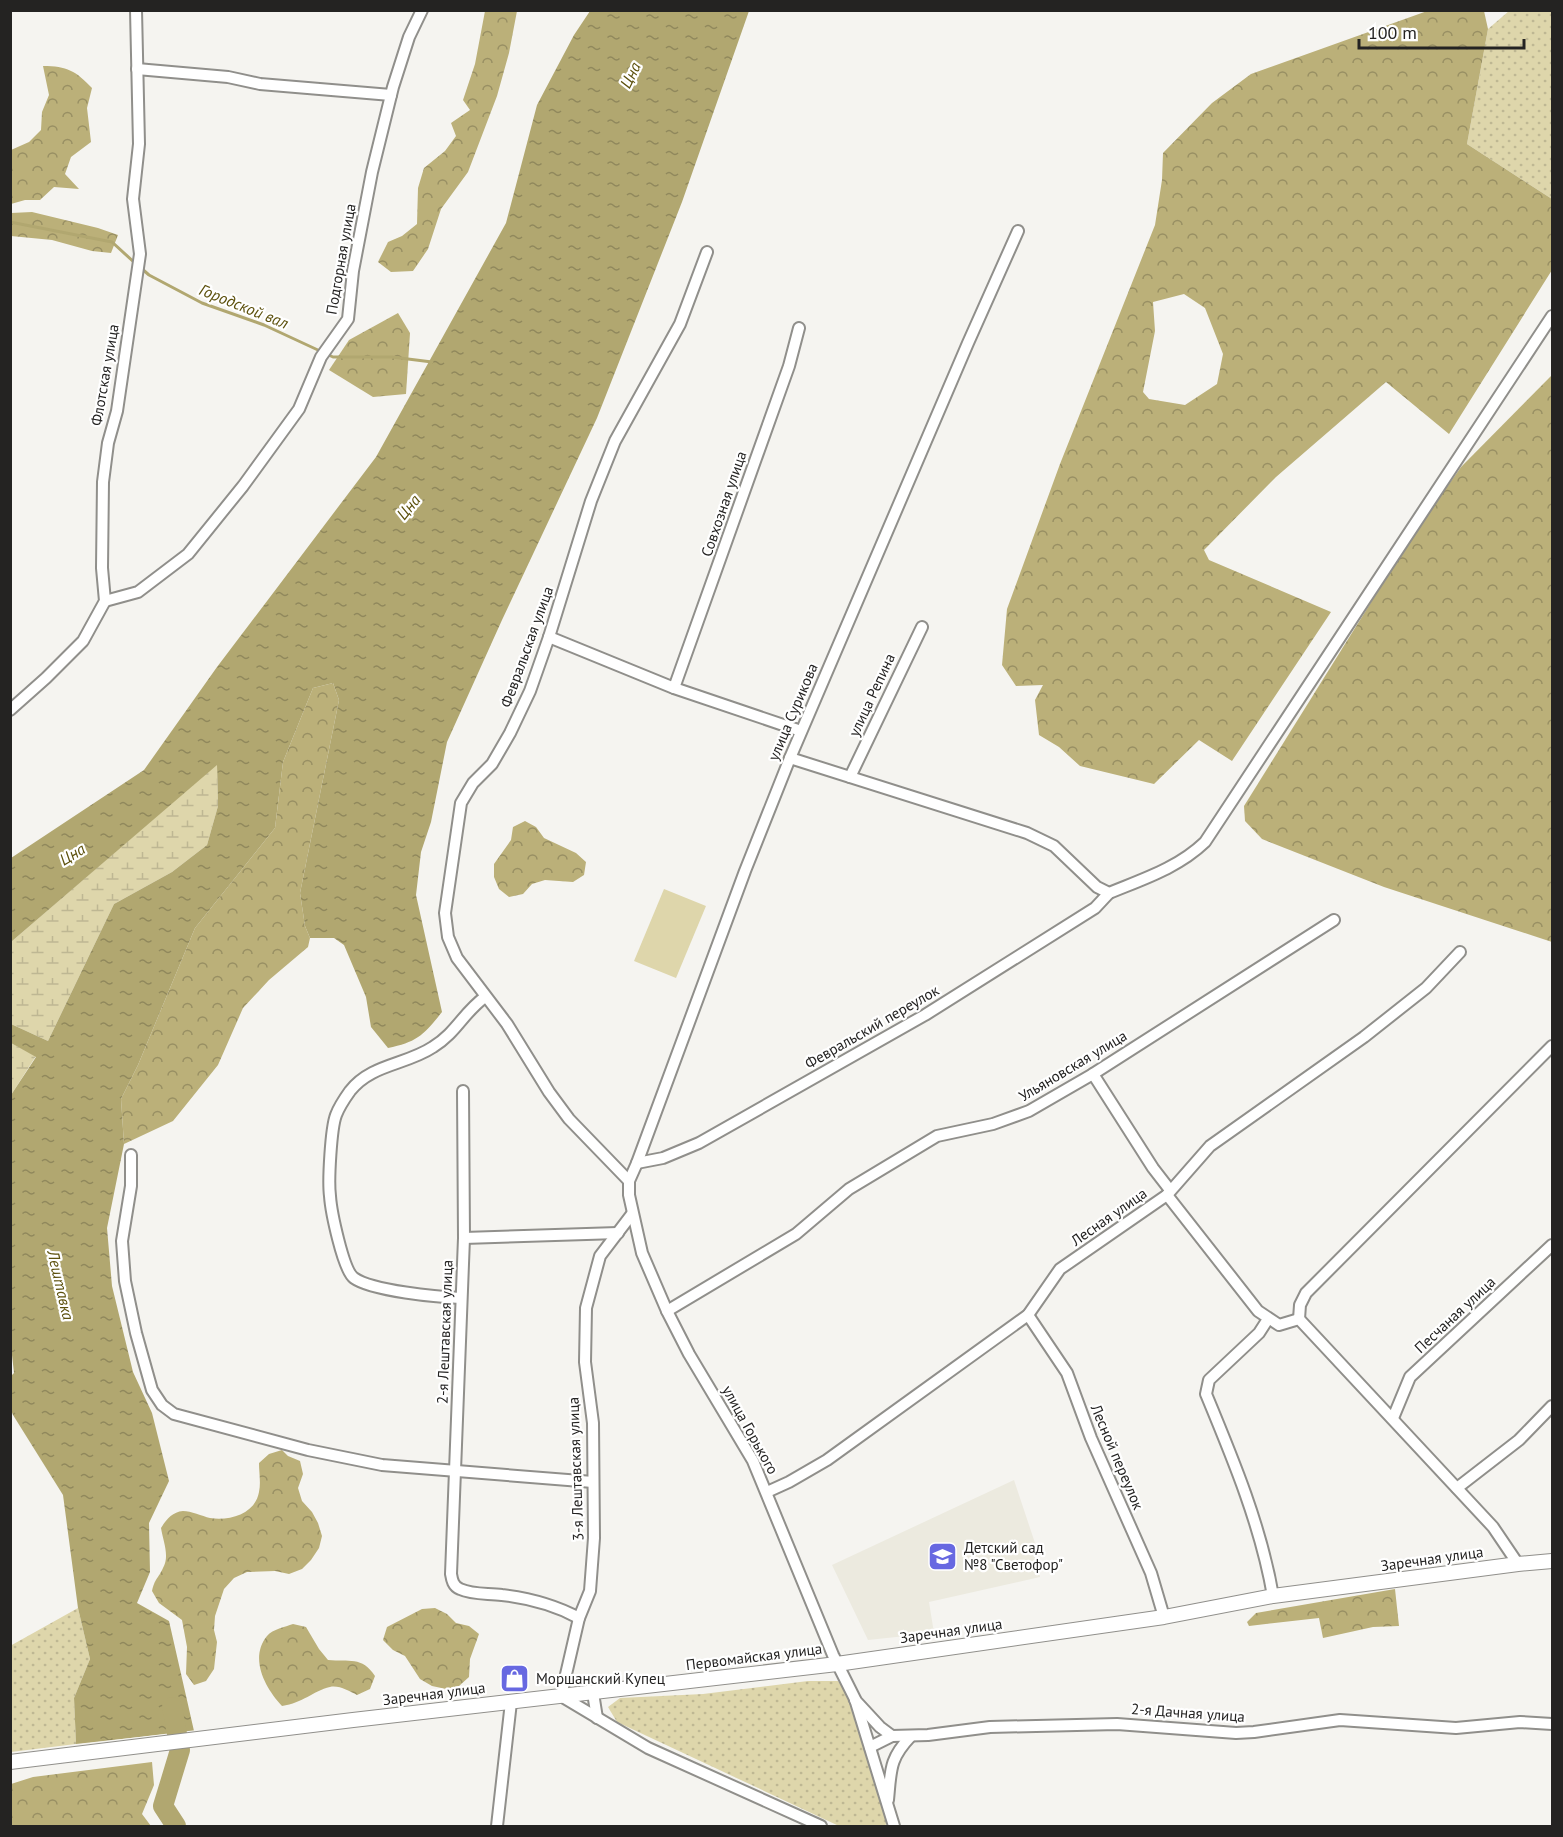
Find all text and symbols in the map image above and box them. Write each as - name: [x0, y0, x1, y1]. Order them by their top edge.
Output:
- scale bar: [1359, 12, 1524, 50]
- text: 100 m: [1368, 21, 1417, 44]
- water label: Цна: [615, 58, 645, 91]
- street label: Подгорная улица: [321, 202, 360, 316]
- water label: Городской вал: [197, 279, 292, 333]
- street label: Флотская улица: [86, 323, 123, 427]
- street label: Совхозная улица: [697, 449, 750, 559]
- water label: Цна: [392, 490, 424, 524]
- street label: Февральская улица: [496, 584, 557, 710]
- street label: улица Репина: [844, 650, 899, 739]
- street label: улица Сурикова: [763, 660, 822, 763]
- water label: Цна: [55, 838, 89, 869]
- street label: Февральский переулок: [801, 980, 943, 1073]
- street label: Ульяновская улица: [1015, 1026, 1130, 1105]
- street label: Лесная улица: [1066, 1183, 1150, 1250]
- water label: Лештавка: [43, 1247, 79, 1322]
- street label: 2-я Лештавская улица: [432, 1260, 457, 1404]
- street label: Песчаная улица: [1410, 1272, 1499, 1357]
- street label: улица Горького: [718, 1382, 783, 1478]
- street label: 3-я Лештавская улица: [563, 1397, 588, 1541]
- street label: Лесной переулок: [1086, 1400, 1149, 1513]
- place label: Детский сад №8 "Светофор": [964, 1538, 1063, 1574]
- school or university icon: Детский сад №8 "Светофор": [927, 1541, 959, 1573]
- street label: Заречная улица: [1379, 1542, 1484, 1575]
- street label: Заречная улица: [898, 1614, 1003, 1647]
- street label: Первомайская улица: [685, 1639, 823, 1674]
- shop icon: Моршанский Купец: [499, 1663, 531, 1695]
- place label: Моршанский Купец: [536, 1669, 665, 1688]
- street label: Заречная улица: [381, 1678, 486, 1709]
- street label: 2-я Дачная улица: [1131, 1699, 1246, 1726]

